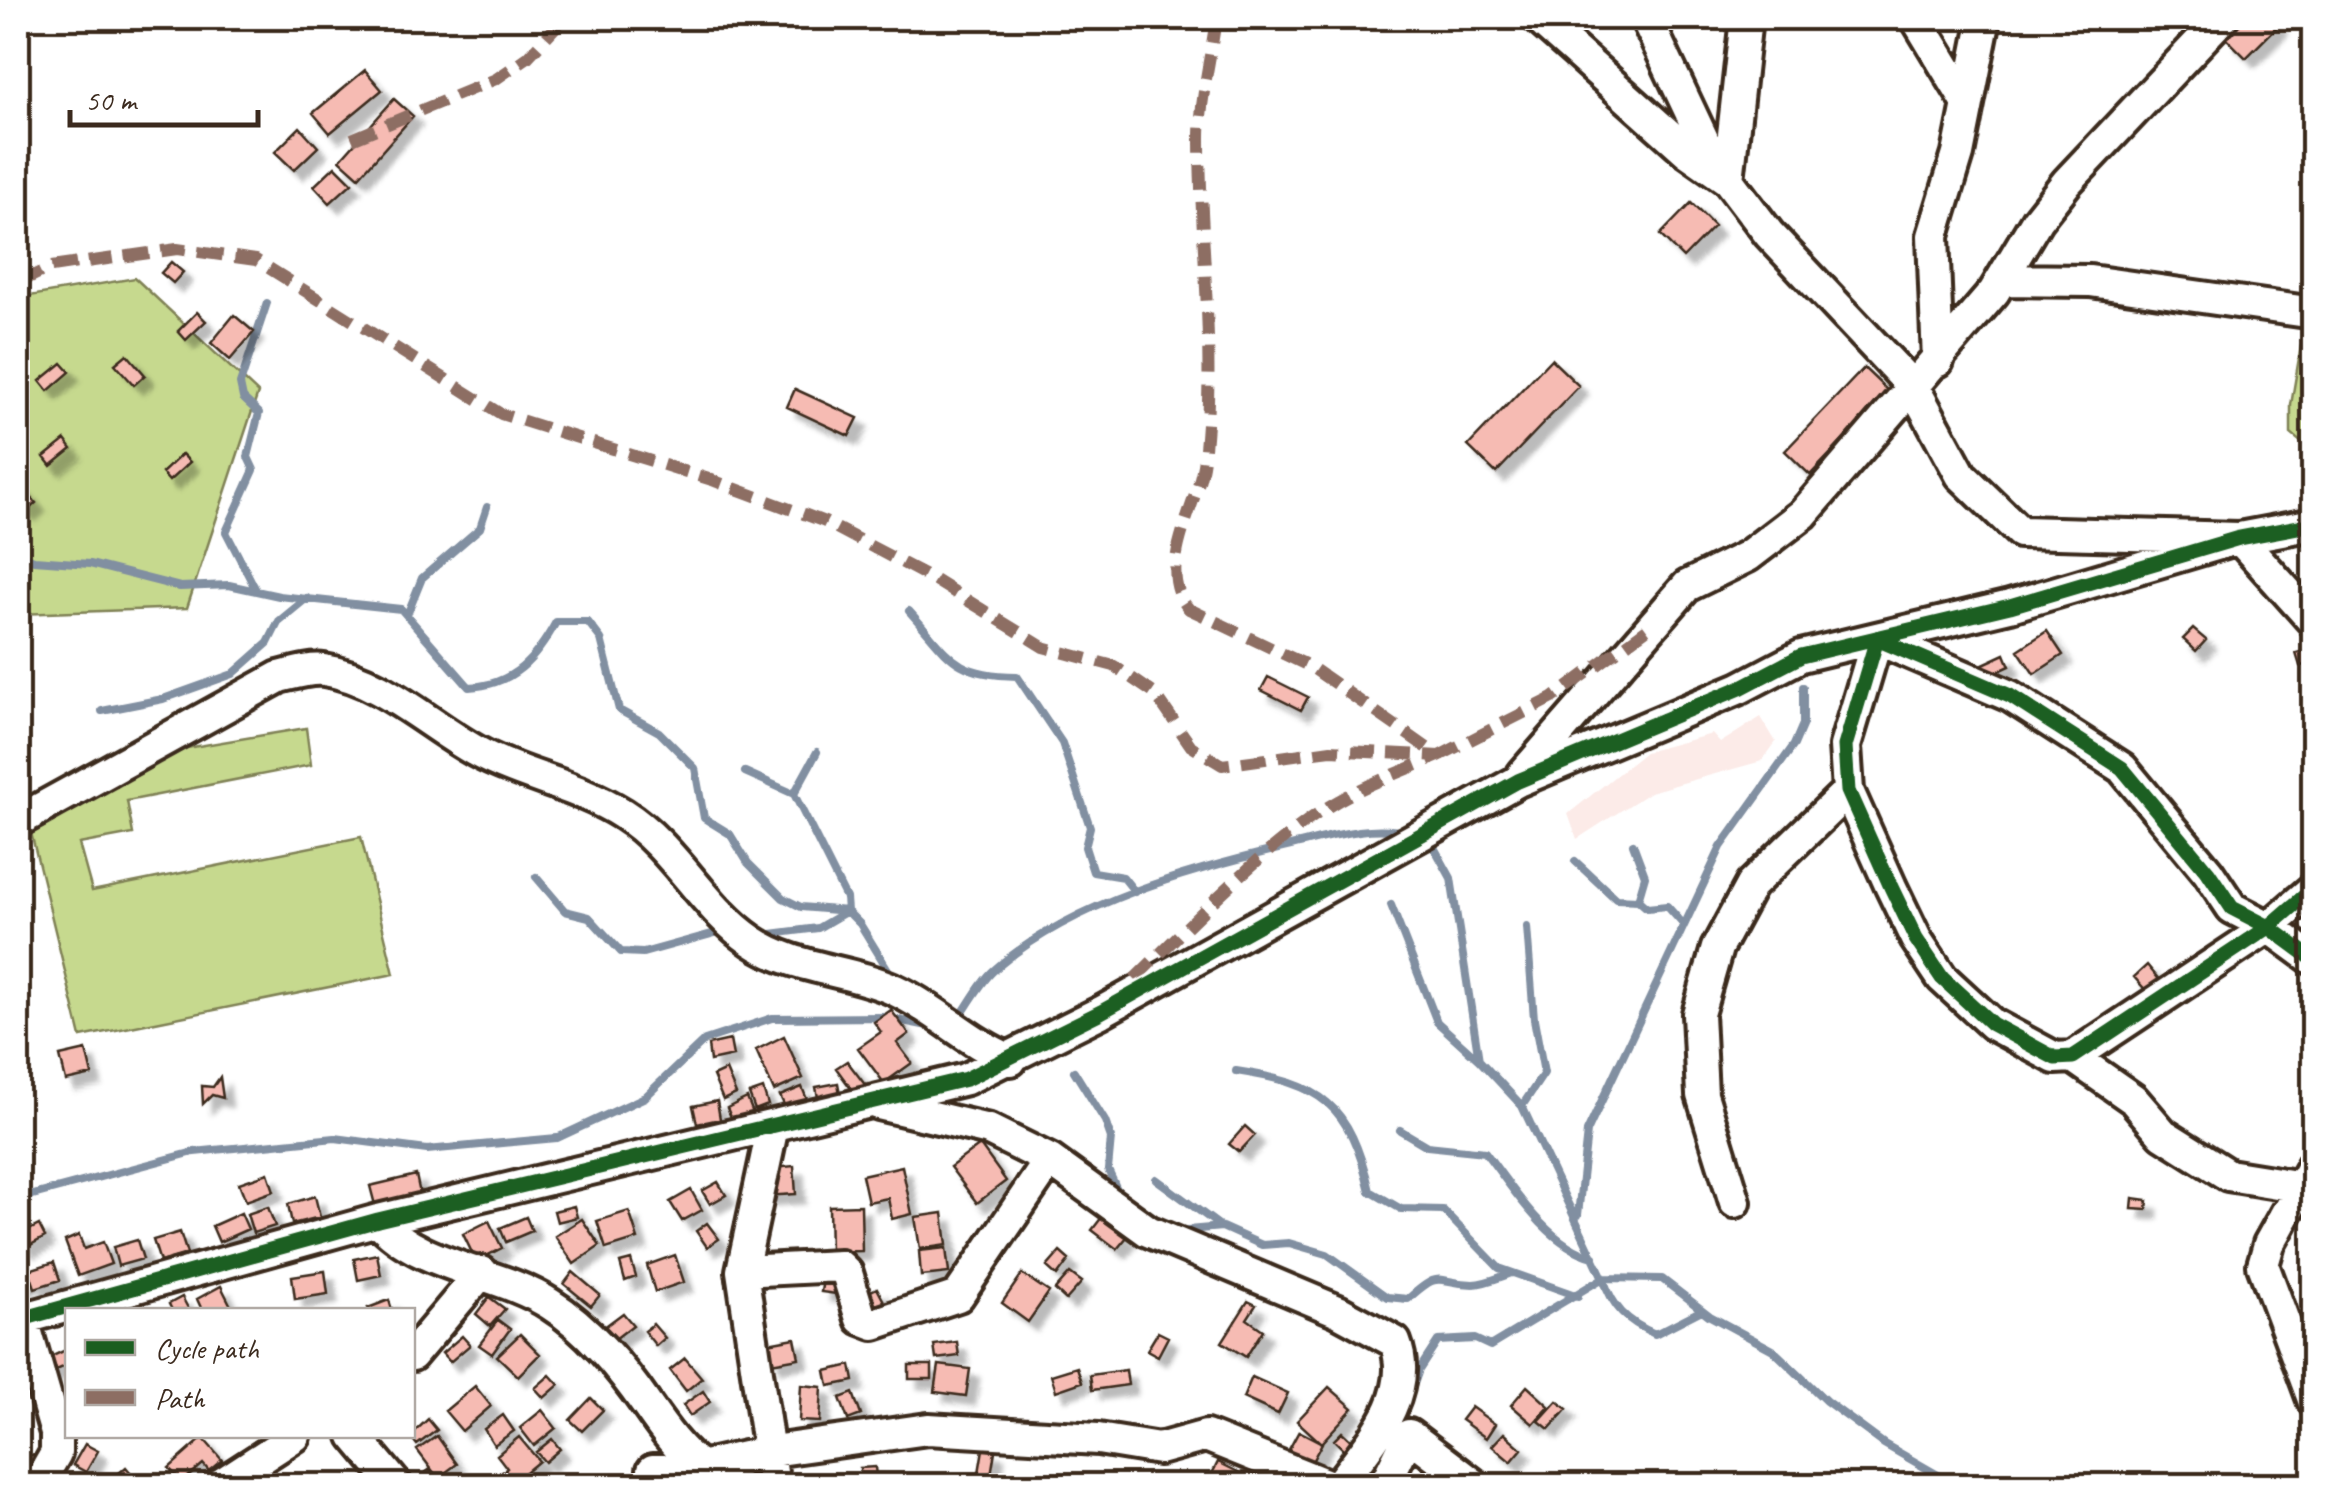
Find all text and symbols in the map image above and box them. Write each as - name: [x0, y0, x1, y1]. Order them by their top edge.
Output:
- scale bar: [70, 65, 258, 127]
- text: 50 m: [85, 81, 138, 119]
- legend: [65, 1308, 415, 1438]
- text: Cycle path: [155, 1329, 259, 1367]
- text: Path: [155, 1379, 206, 1417]

